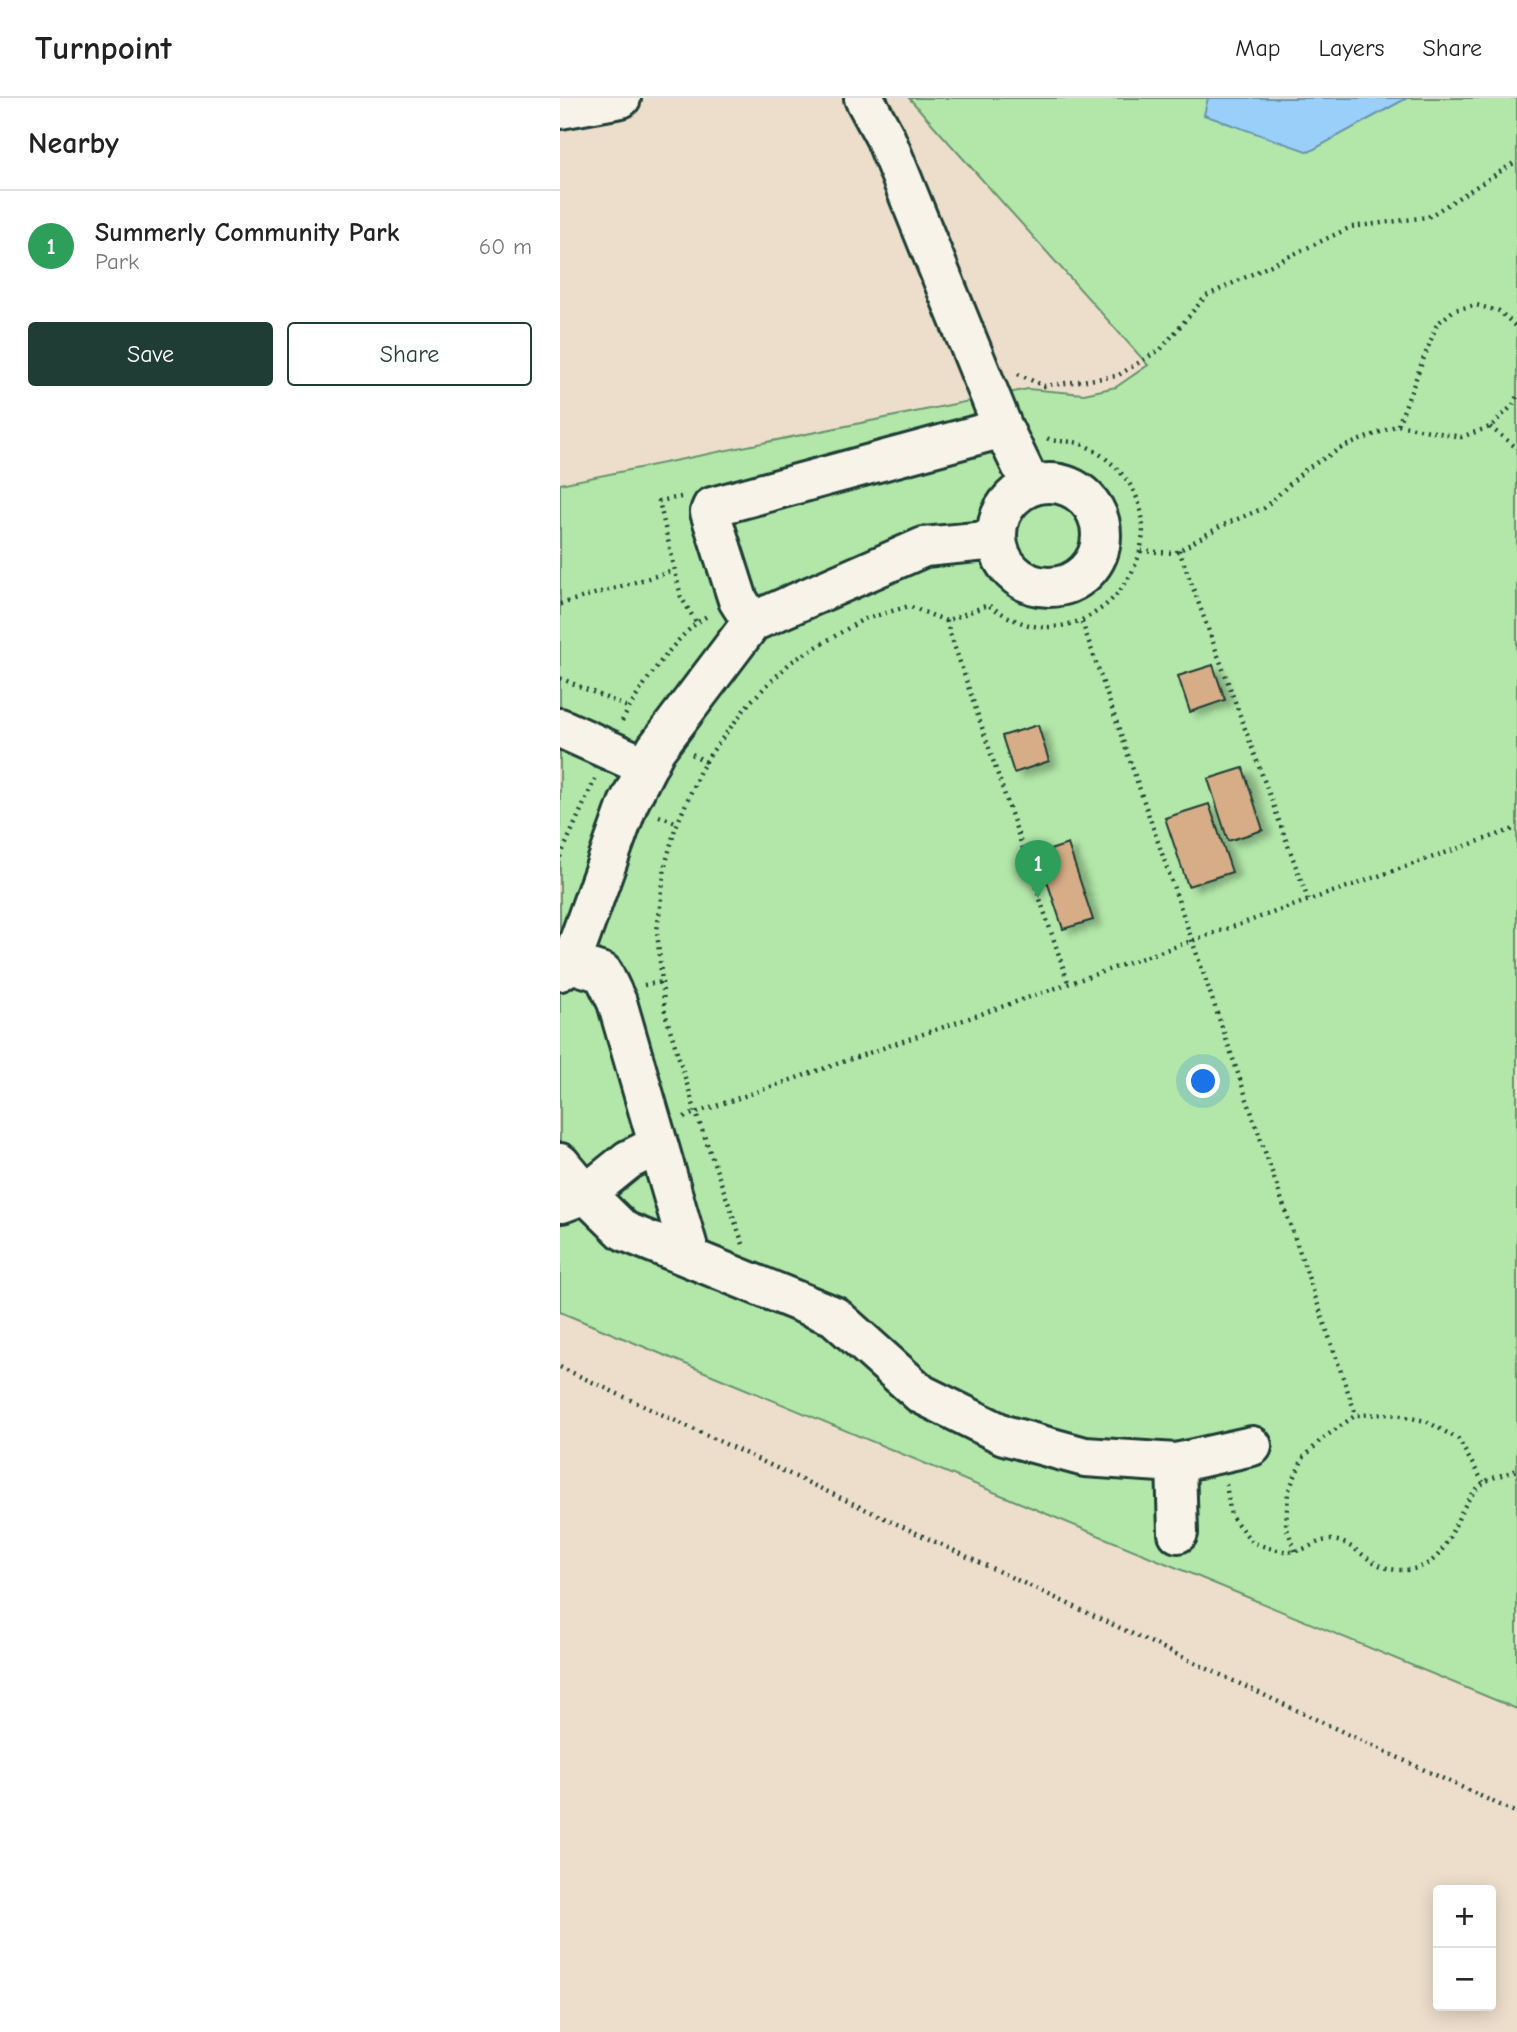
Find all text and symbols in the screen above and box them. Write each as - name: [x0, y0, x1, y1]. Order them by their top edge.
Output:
- text: Turnpoint: [35, 29, 172, 67]
- text: Map: [1235, 34, 1281, 62]
- text: Layers: [1319, 34, 1384, 62]
- text: Share: [1422, 34, 1482, 62]
- text: Nearby: [28, 126, 119, 161]
- text: Summerly Community Park: [95, 218, 399, 248]
- text: 1: [46, 233, 56, 260]
- text: 60 m: [479, 233, 532, 260]
- text: Park: [95, 248, 139, 275]
- button: Save: [28, 322, 273, 386]
- button: Share: [287, 322, 532, 386]
- pin: 1: [1015, 840, 1061, 898]
- your location: [1186, 1064, 1220, 1098]
- map controls: [1433, 1885, 1496, 2011]
- button: +: [1433, 1885, 1496, 1948]
- button: −: [1433, 1948, 1496, 2011]

